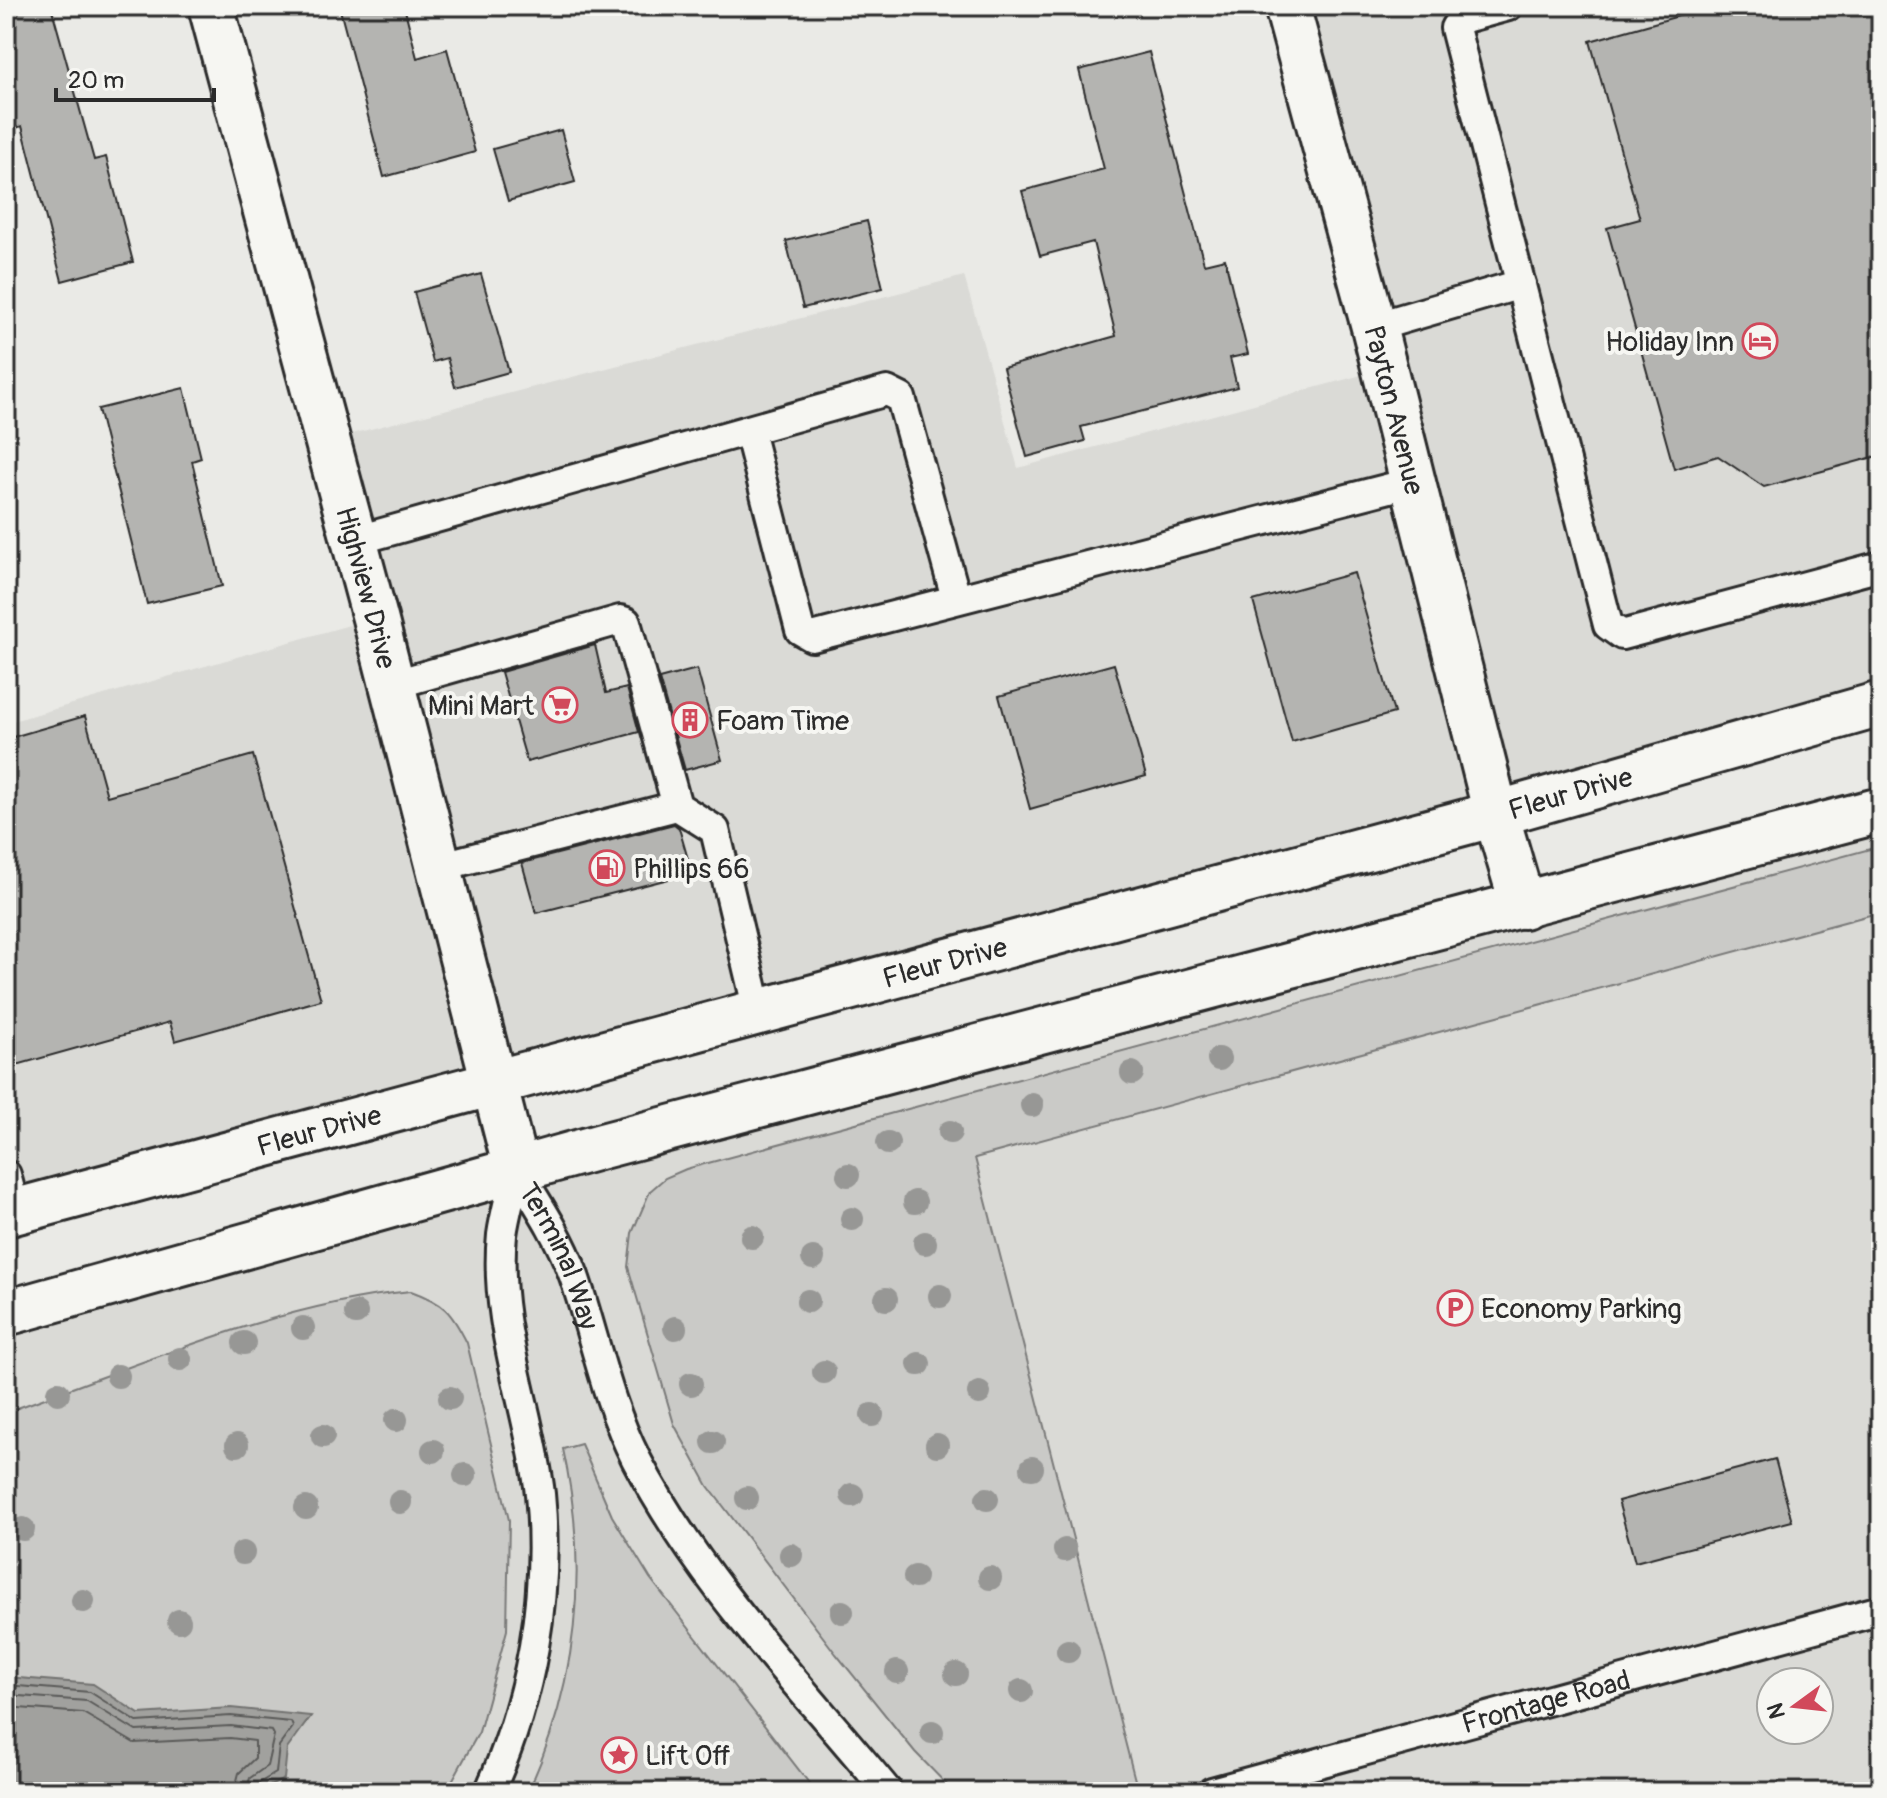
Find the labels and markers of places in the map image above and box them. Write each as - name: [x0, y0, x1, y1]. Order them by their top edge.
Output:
- hotel icon: Holiday Inn: [1741, 322, 1779, 360]
- place label: Holiday Inn: [1605, 325, 1734, 360]
- supermarket icon: Mini Mart: [541, 686, 579, 724]
- place label: Mini Mart: [428, 689, 535, 724]
- building icon: Foam Time: [671, 701, 709, 739]
- place label: Foam Time: [716, 704, 849, 739]
- fuel station icon: Phillips 66: [588, 849, 626, 887]
- place label: Phillips 66: [633, 852, 750, 887]
- parking icon: Economy Parking: [1436, 1289, 1474, 1327]
- place label: Economy Parking: [1481, 1292, 1682, 1327]
- place icon: Lift Off: [600, 1736, 638, 1774]
- place label: Lift Off: [645, 1739, 731, 1774]

